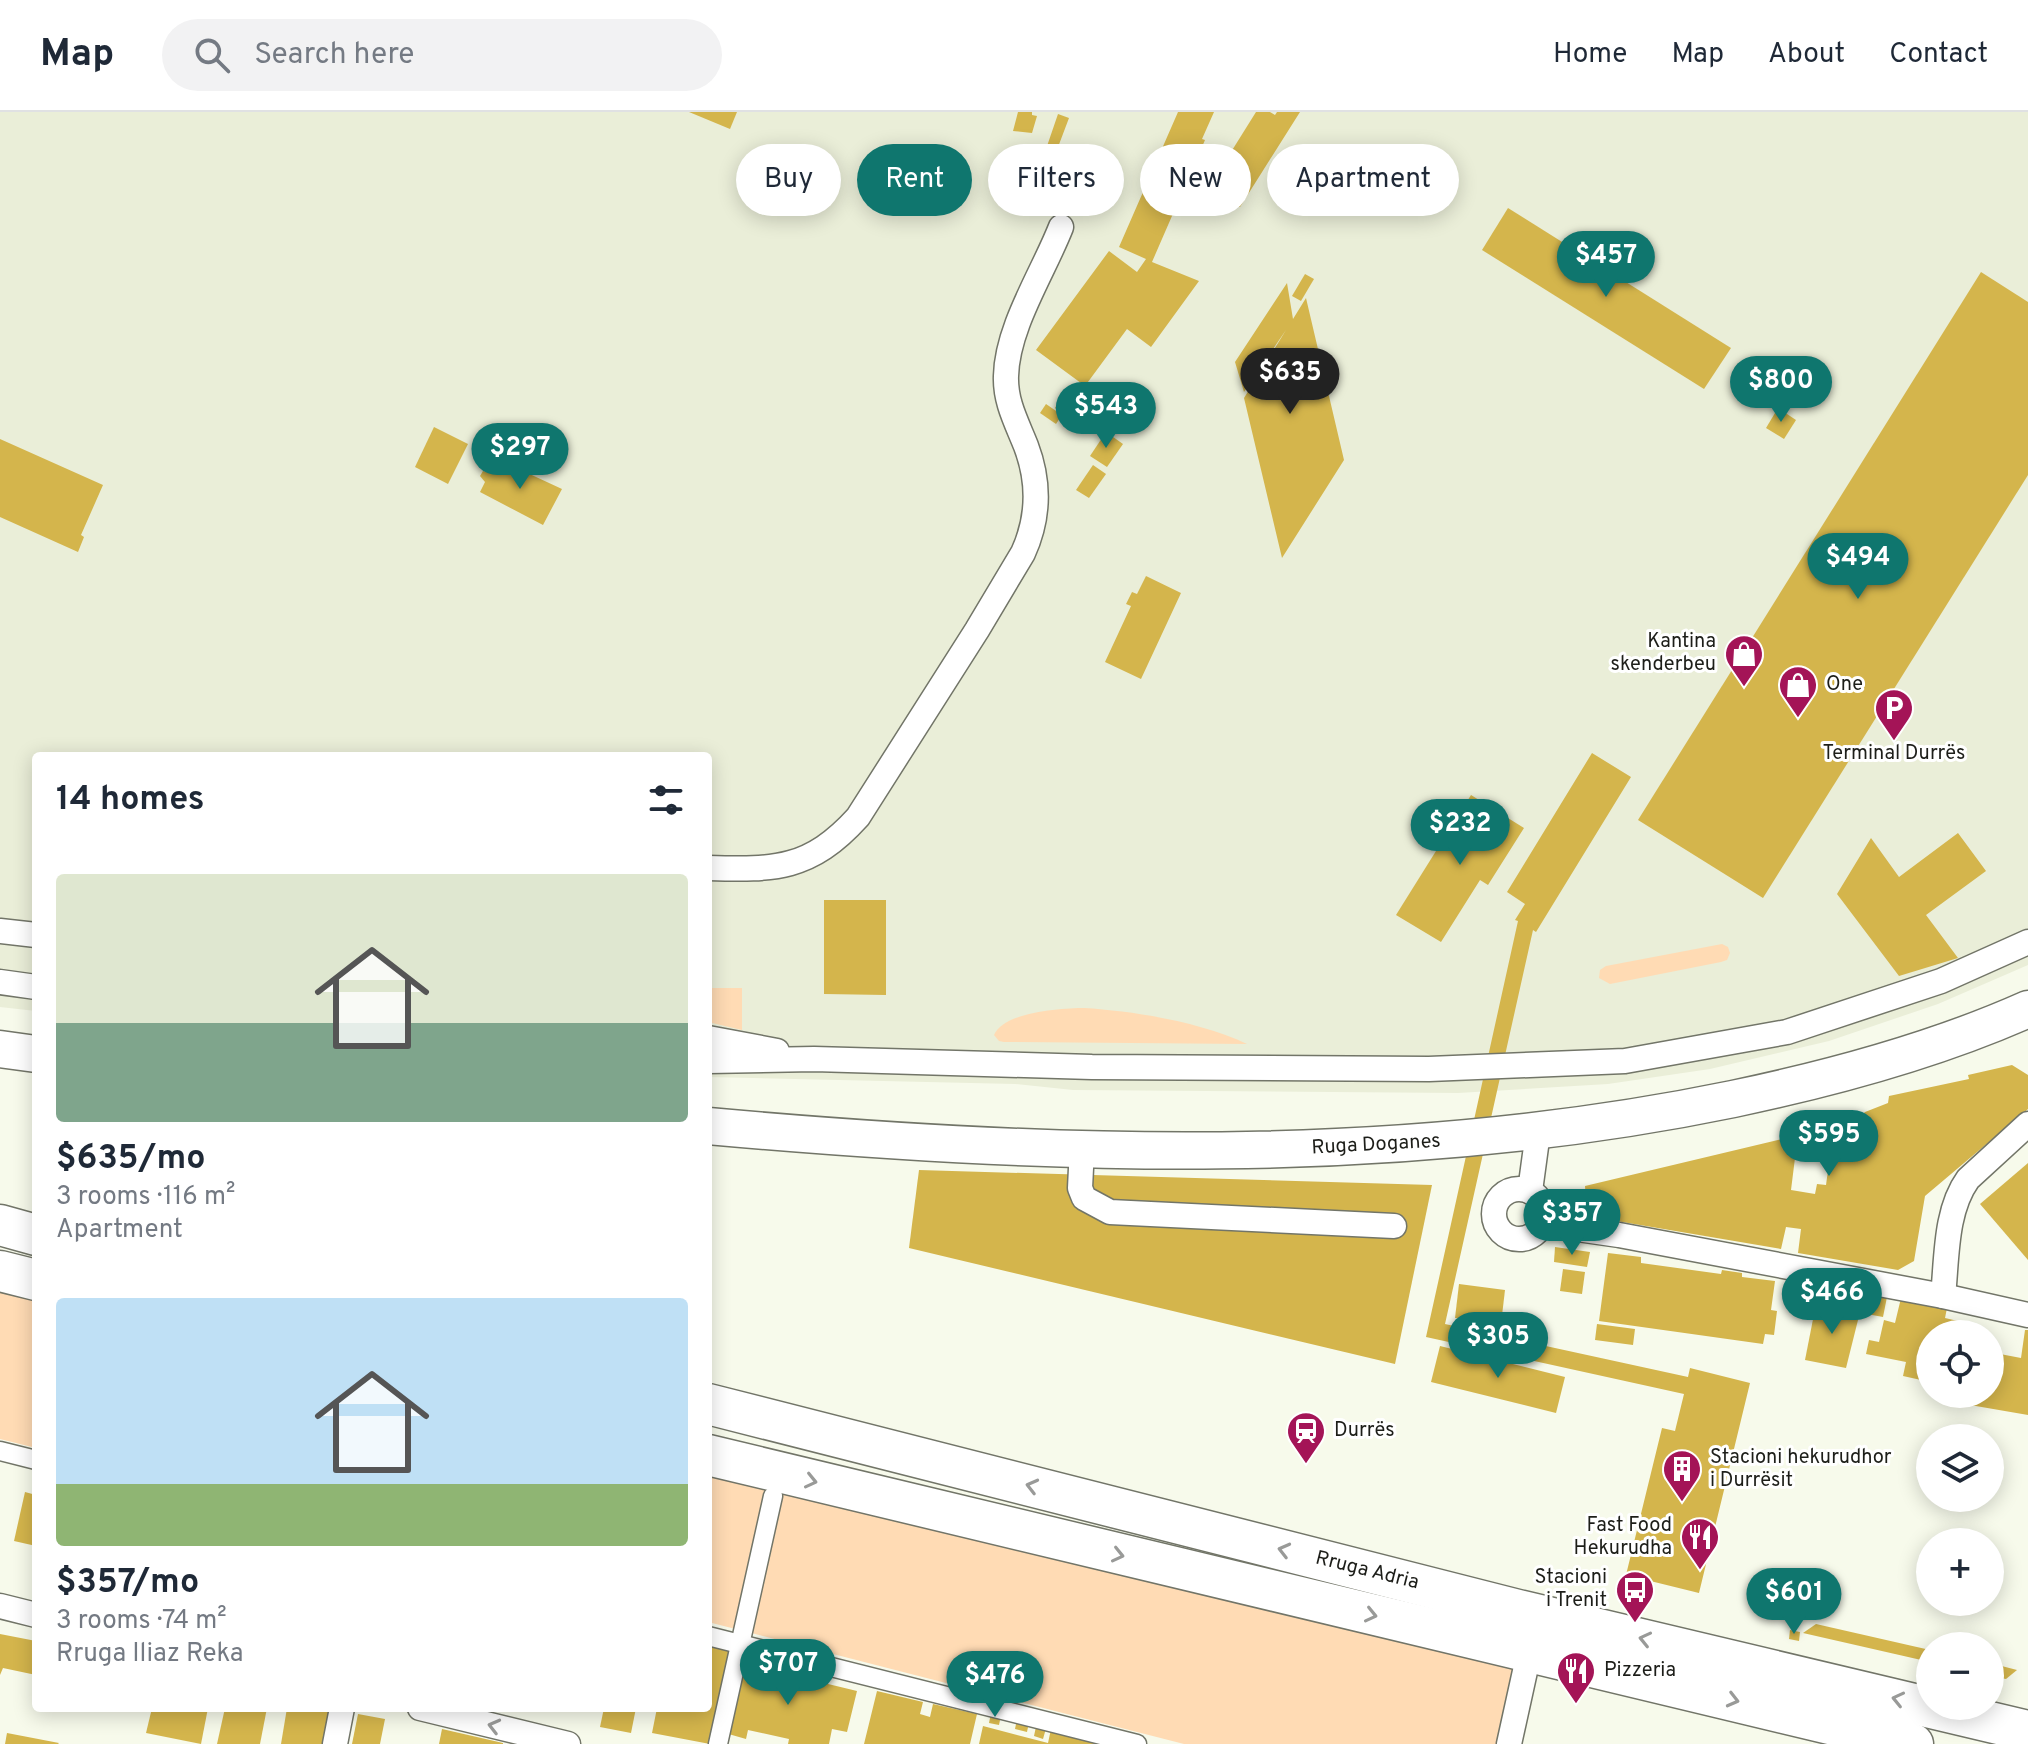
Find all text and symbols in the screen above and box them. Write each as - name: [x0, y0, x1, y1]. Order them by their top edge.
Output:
- search box: [162, 19, 722, 91]
- text: Map: [40, 31, 114, 80]
- icon: search: [190, 33, 234, 77]
- text: Search here: [254, 37, 414, 74]
- text: Home: [1553, 37, 1627, 73]
- text: Map: [1671, 37, 1724, 73]
- text: About: [1768, 37, 1845, 73]
- text: Contact: [1889, 37, 1988, 73]
- chip: Buy: [736, 144, 841, 216]
- chip: Rent: [857, 144, 972, 216]
- chip: Filters: [988, 144, 1124, 216]
- chip: New: [1140, 144, 1251, 216]
- chip: Apartment: [1267, 144, 1459, 216]
- pin: $457: [1559, 231, 1653, 299]
- text: $457: [1575, 240, 1637, 273]
- pin: $635: [1243, 348, 1337, 416]
- pin: $800: [1734, 356, 1828, 424]
- text: $635: [1258, 357, 1322, 390]
- text: $800: [1748, 365, 1814, 398]
- pin: $543: [1059, 382, 1153, 450]
- text: $543: [1074, 391, 1138, 424]
- pin: $297: [473, 423, 567, 491]
- text: $297: [489, 432, 551, 465]
- pin: $494: [1811, 533, 1905, 601]
- text: $494: [1825, 542, 1891, 575]
- place label: Kantina skenderbeu: [1611, 629, 1716, 678]
- shop icon: Kantina skenderbeu: [1723, 633, 1765, 688]
- shop icon: One: [1777, 664, 1819, 719]
- place label: One: [1826, 672, 1863, 698]
- parking icon: Terminal Durrës: [1873, 687, 1915, 742]
- place label: Terminal Durrës: [1823, 741, 1965, 767]
- icon: filters: [644, 778, 688, 822]
- text: 14 homes: [56, 779, 205, 822]
- pin: $232: [1413, 799, 1507, 867]
- text: $232: [1429, 808, 1491, 841]
- icon: home: [300, 926, 444, 1070]
- pin: $595: [1782, 1110, 1876, 1178]
- text: $595: [1797, 1119, 1861, 1152]
- street label: Ruga Doganes: [1311, 1129, 1441, 1161]
- text: $635/mo: [56, 1138, 206, 1181]
- text: 3 rooms · 116 m²: [56, 1181, 235, 1214]
- pin: $357: [1525, 1189, 1619, 1257]
- text: $357: [1541, 1198, 1603, 1231]
- text: Apartment: [56, 1214, 183, 1247]
- pin: $466: [1785, 1268, 1879, 1336]
- text: $466: [1800, 1277, 1864, 1310]
- pin: $305: [1451, 1312, 1545, 1380]
- map controls: [1916, 1320, 2004, 1720]
- button: locate: [1916, 1320, 2004, 1408]
- text: $305: [1466, 1321, 1530, 1354]
- icon: home: [300, 1350, 444, 1494]
- station icon: Durrës: [1285, 1410, 1327, 1465]
- place label: Durrës: [1334, 1418, 1395, 1444]
- button: layers: [1916, 1424, 2004, 1512]
- place label: Stacioni hekurudhor i Durrësit: [1710, 1445, 1892, 1494]
- building icon: Stacioni hekurudhor i Durrësit: [1661, 1448, 1703, 1503]
- one-way arrow: [803, 1472, 817, 1489]
- one-way arrow: [1025, 1479, 1039, 1496]
- place label: Fast Food Hekurudha: [1574, 1513, 1672, 1562]
- restaurant icon: Fast Food Hekurudha: [1679, 1516, 1721, 1571]
- button: +: [1916, 1528, 2004, 1616]
- one-way arrow: [1277, 1543, 1291, 1560]
- one-way arrow: [1111, 1545, 1124, 1562]
- street label: Rruga Adria: [1313, 1546, 1421, 1596]
- text: $357/mo: [56, 1562, 199, 1605]
- place label: Stacioni i Trenit: [1535, 1565, 1607, 1614]
- pin: $601: [1747, 1568, 1841, 1636]
- bus stop icon: Stacioni i Trenit: [1614, 1569, 1656, 1624]
- text: $601: [1764, 1577, 1824, 1610]
- text: 3 rooms · 74 m²: [56, 1605, 227, 1638]
- one-way arrow: [1363, 1606, 1377, 1623]
- one-way arrow: [1638, 1632, 1652, 1649]
- button: −: [1916, 1632, 2004, 1720]
- text: Rruga Iliaz Reka: [56, 1638, 243, 1671]
- pin: $707: [741, 1639, 835, 1707]
- text: $707: [758, 1648, 818, 1681]
- restaurant icon: Pizzeria: [1555, 1650, 1597, 1705]
- pin: $476: [948, 1651, 1042, 1719]
- place label: Pizzeria: [1604, 1658, 1676, 1684]
- text: $476: [964, 1660, 1026, 1693]
- one-way arrow: [1726, 1691, 1739, 1708]
- one-way arrow: [1892, 1691, 1905, 1708]
- one-way arrow: [488, 1718, 501, 1735]

